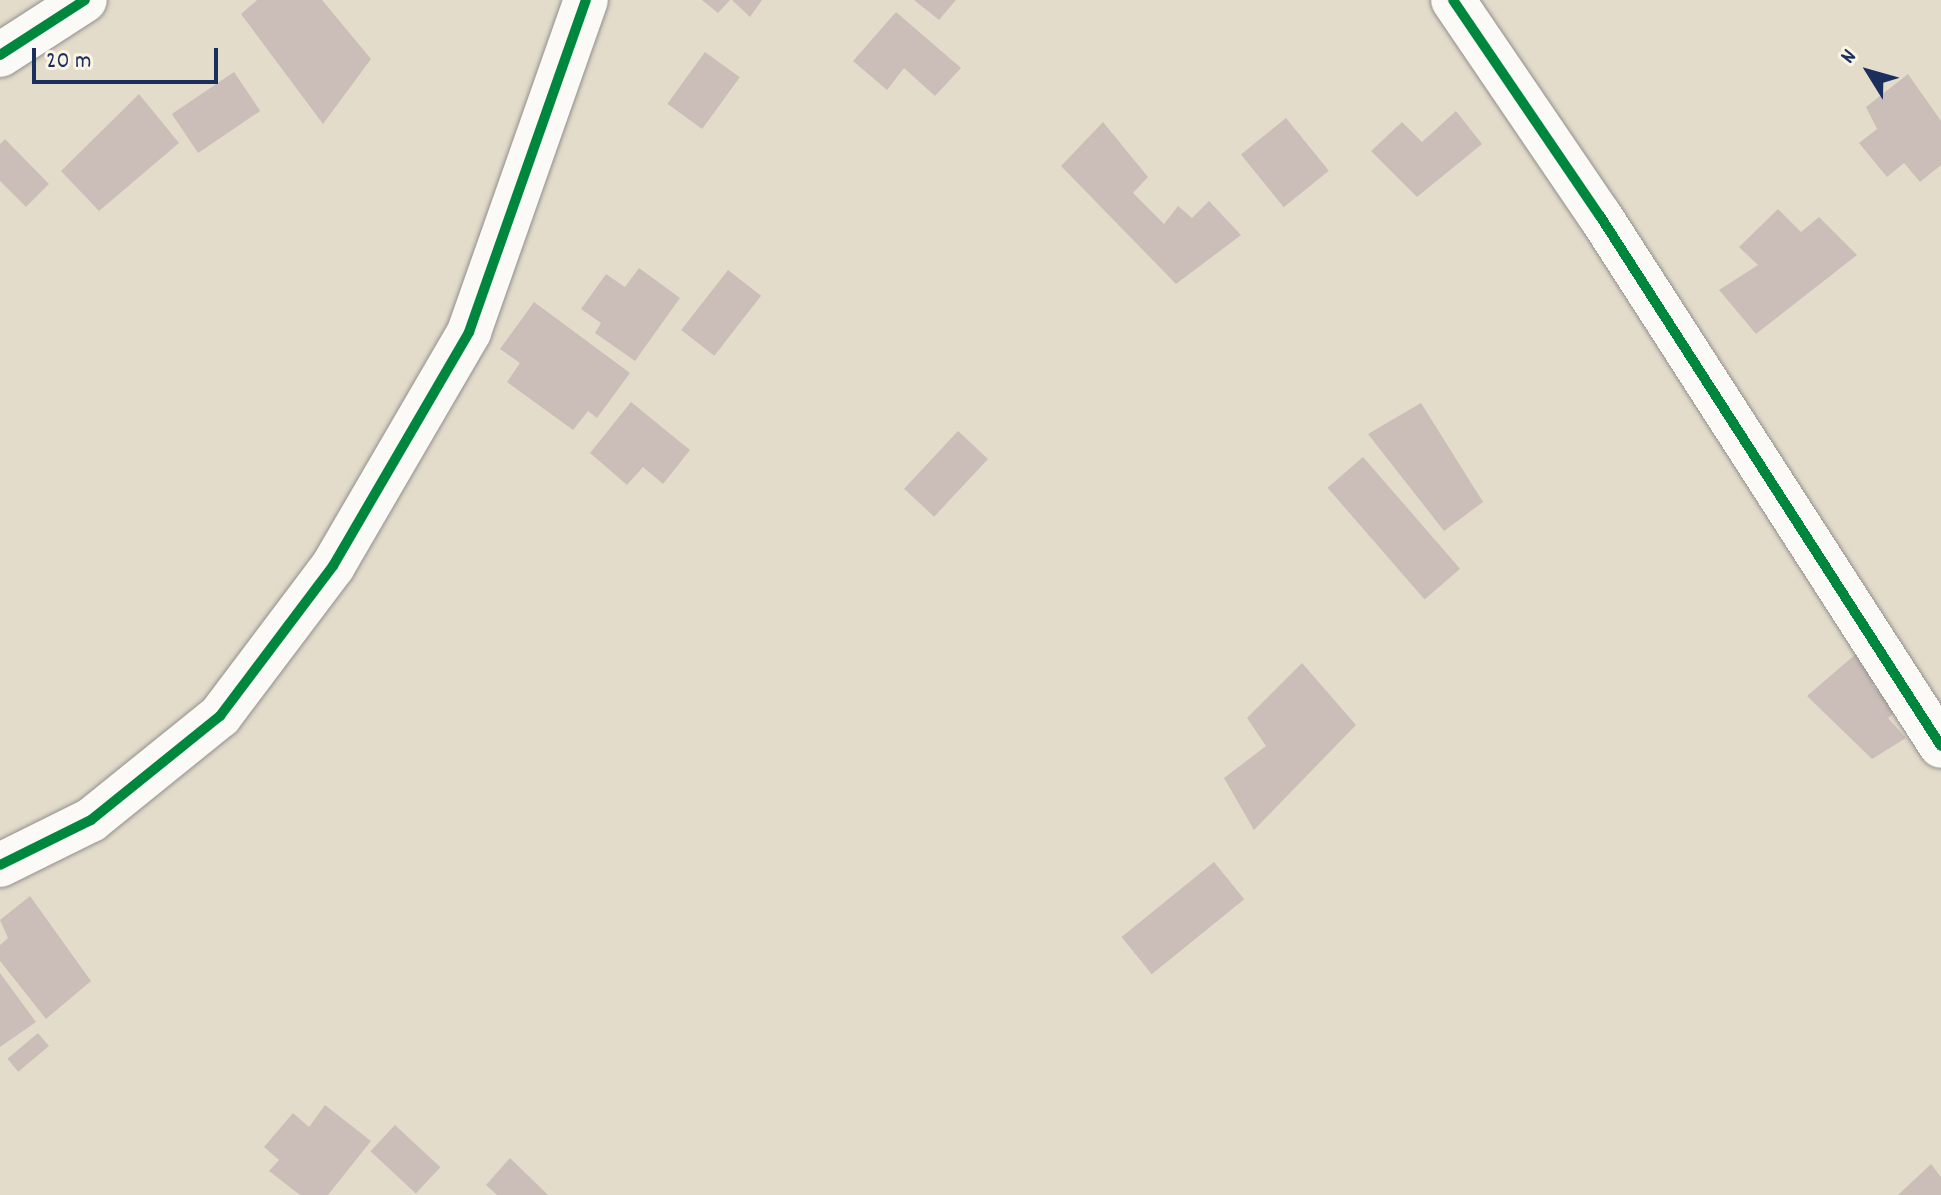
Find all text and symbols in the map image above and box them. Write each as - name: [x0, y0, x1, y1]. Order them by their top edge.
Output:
- scale bar: [36, 32, 222, 82]
- north arrow: [1829, 32, 1909, 112]
- text: N: [1834, 44, 1865, 71]
- text: 20 m: [46, 45, 92, 79]

